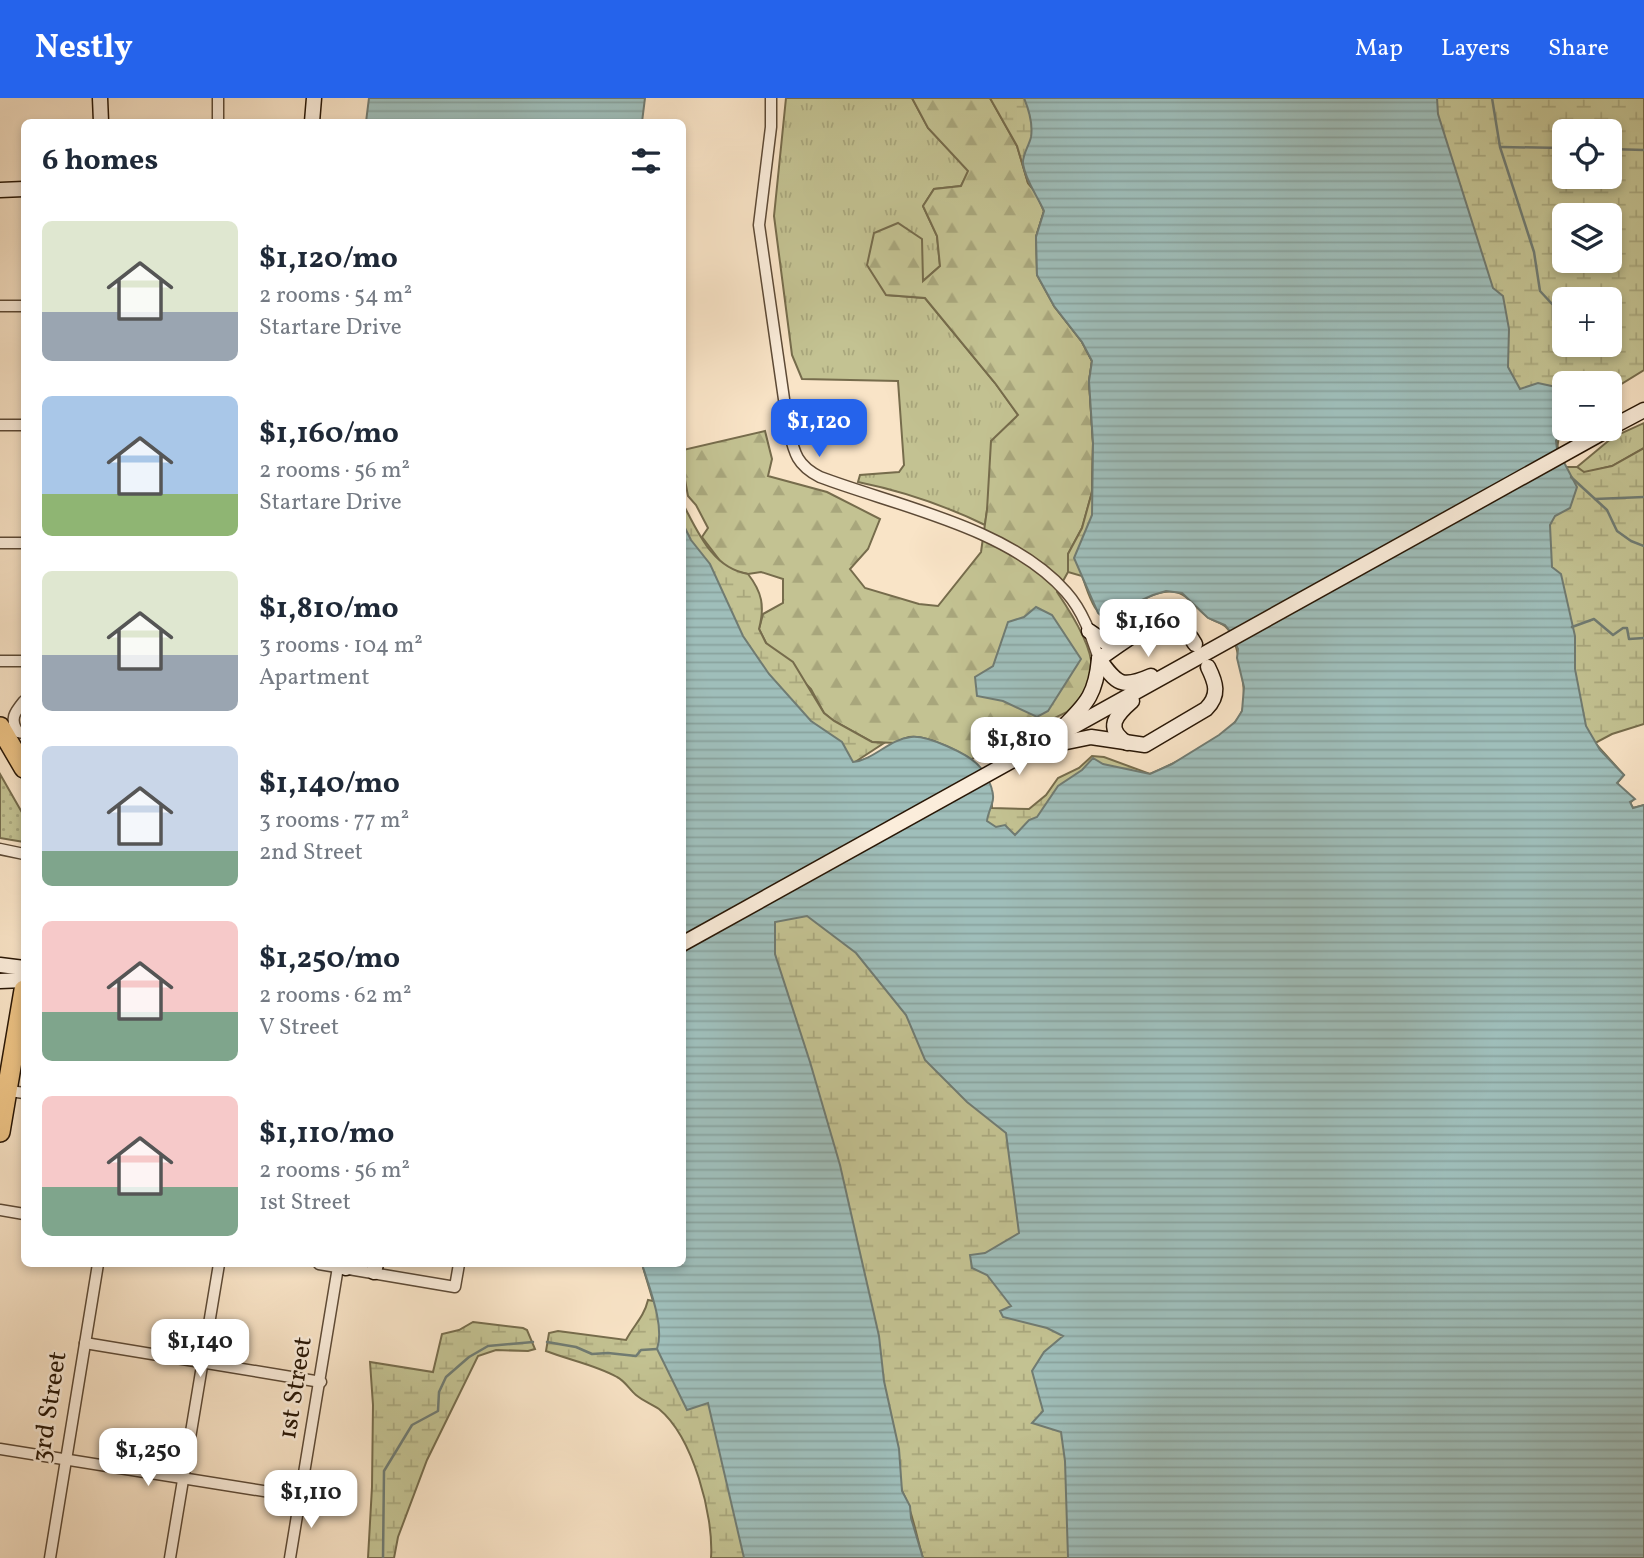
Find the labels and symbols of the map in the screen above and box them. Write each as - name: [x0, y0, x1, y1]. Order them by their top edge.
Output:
- pin: $1,120: [762, 400, 876, 459]
- pin: $1,160: [1091, 600, 1205, 659]
- pin: $1,810: [962, 718, 1076, 777]
- pin: $1,140: [143, 1320, 257, 1379]
- street label: 1st Street: [270, 1334, 322, 1442]
- street label: 3rd Street: [23, 1349, 77, 1465]
- pin: $1,250: [91, 1428, 205, 1488]
- pin: $1,110: [254, 1470, 368, 1530]

